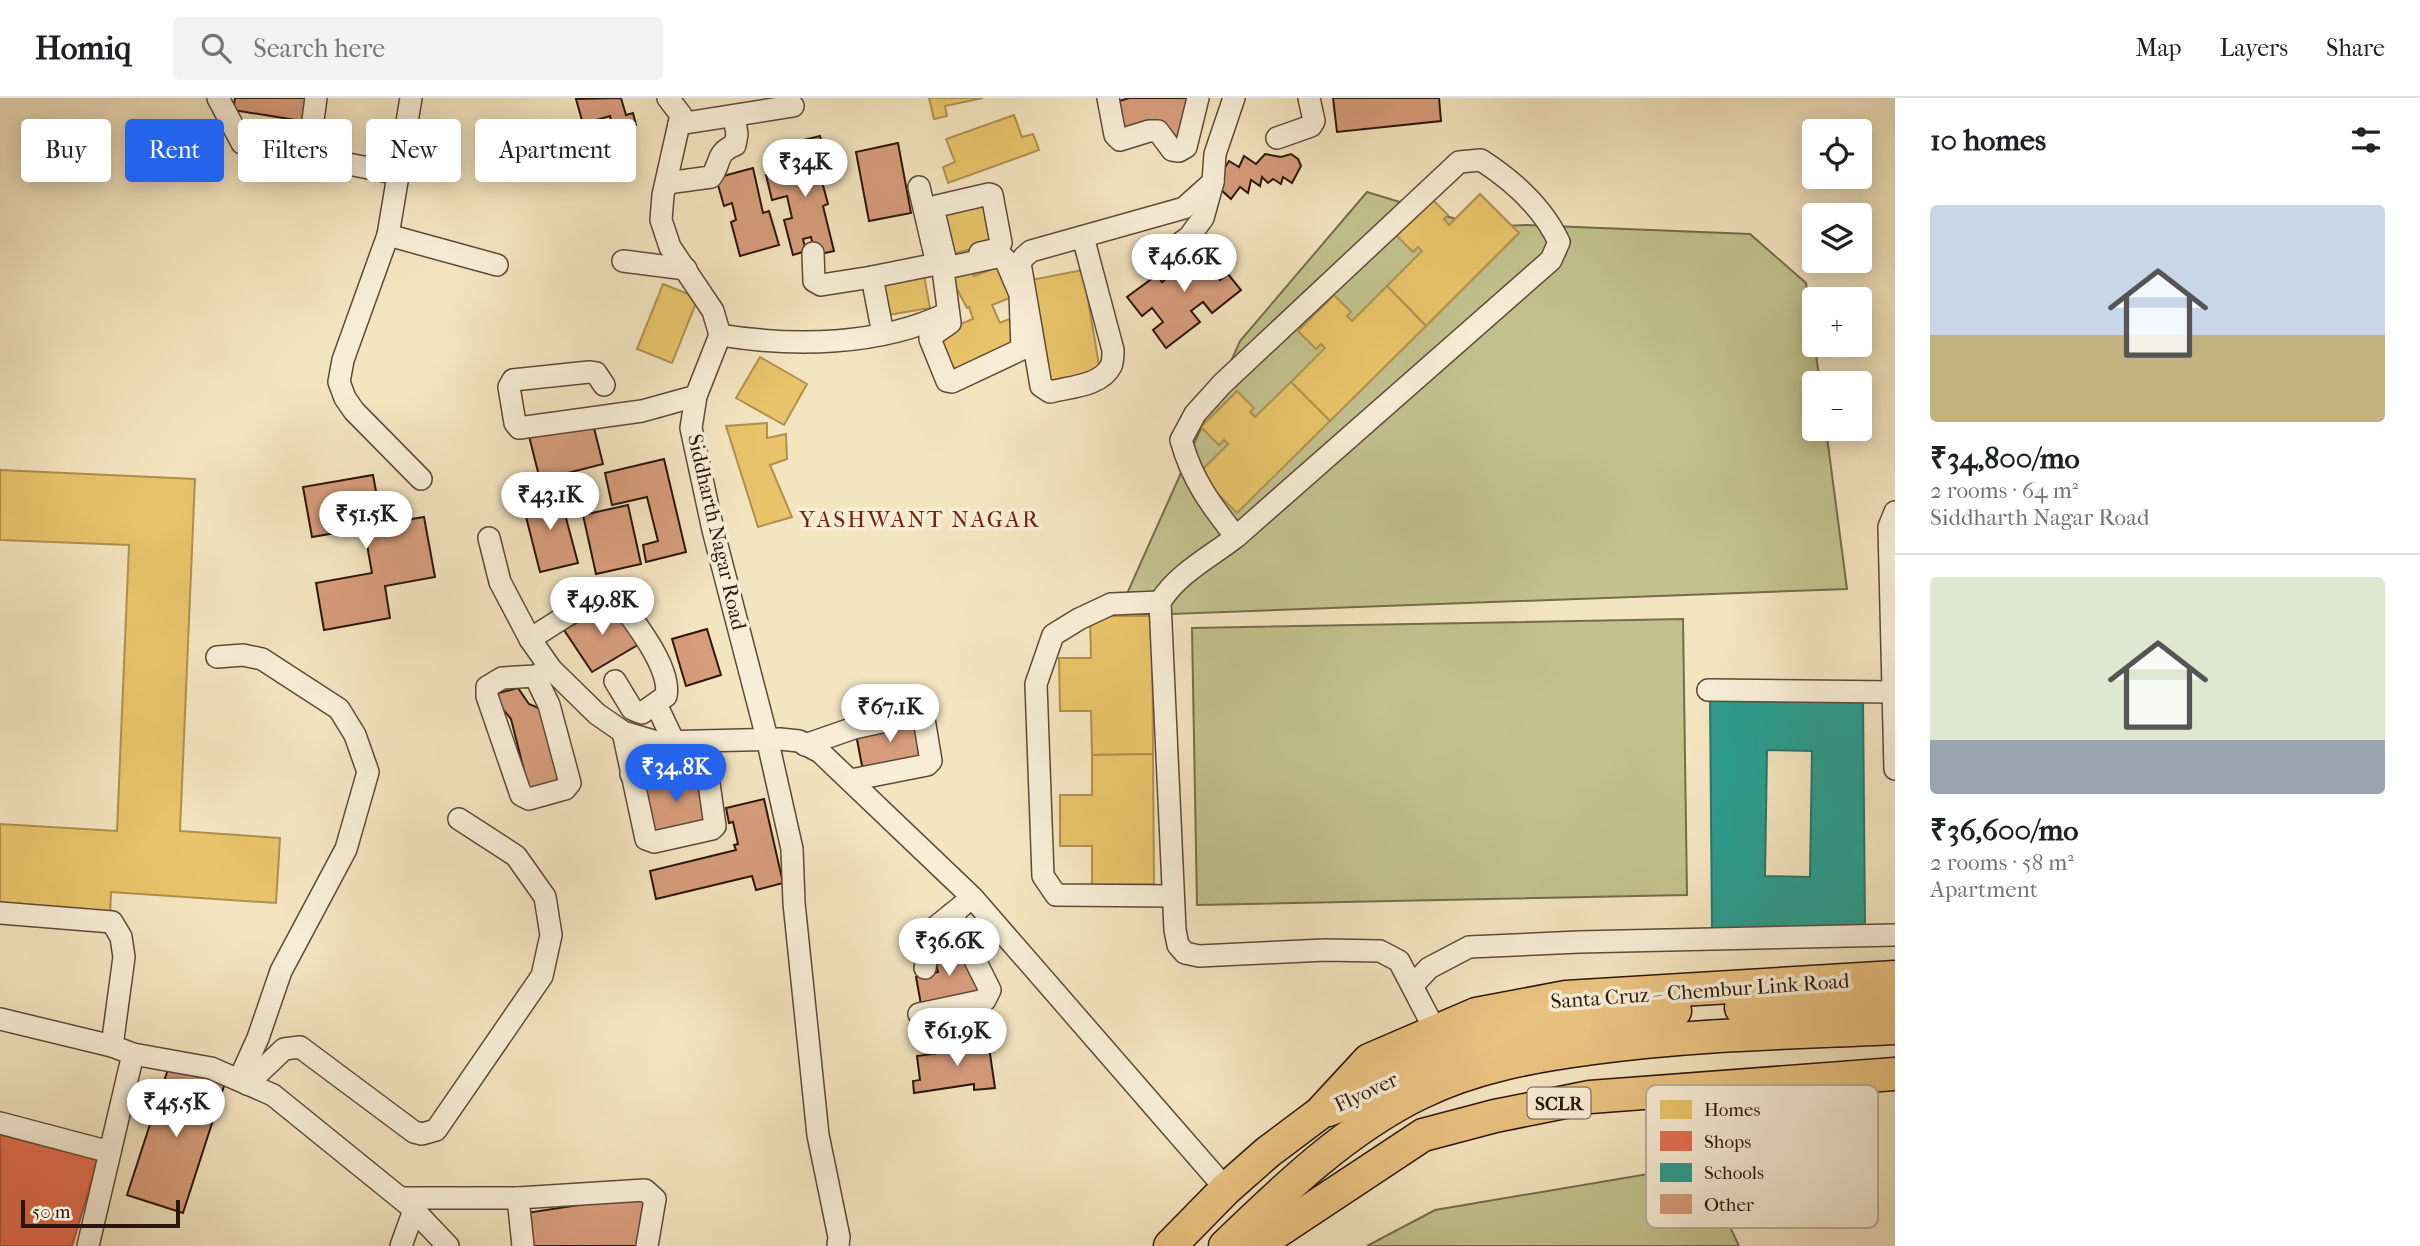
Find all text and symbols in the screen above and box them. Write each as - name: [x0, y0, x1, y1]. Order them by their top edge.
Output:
- search box: [173, 17, 663, 80]
- text: Homiq: [35, 29, 131, 68]
- icon: search: [197, 29, 235, 67]
- text: Search here: [253, 33, 385, 64]
- text: Map: [2136, 34, 2182, 62]
- text: Layers: [2220, 34, 2288, 62]
- text: Share: [2326, 34, 2385, 62]
- chip: Buy: [21, 119, 111, 182]
- chip: Rent: [125, 119, 224, 182]
- chip: Filters: [238, 119, 352, 182]
- chip: New: [366, 119, 461, 182]
- chip: Apartment: [475, 119, 636, 182]
- map controls: [1802, 119, 1872, 441]
- button: locate: [1802, 119, 1872, 189]
- icon: filters: [2347, 121, 2385, 159]
- text: 10 homes: [1930, 123, 2046, 158]
- pin: ₹34K: [764, 140, 846, 199]
- text: ₹34K: [779, 148, 831, 175]
- button: layers: [1802, 203, 1872, 273]
- pin: ₹46.6K: [1127, 234, 1241, 294]
- text: ₹46.6K: [1148, 243, 1220, 270]
- icon: home: [2095, 250, 2221, 376]
- button: +: [1802, 287, 1872, 357]
- button: −: [1802, 371, 1872, 441]
- street label: Siddharth Nagar Road: [683, 432, 751, 633]
- text: ₹34,800/mo: [1930, 441, 2080, 476]
- pin: ₹43.1K: [493, 472, 607, 532]
- text: 2 rooms · 64 m²: [1930, 477, 2078, 504]
- text: ₹43.1K: [517, 481, 583, 508]
- pin: ₹51.5K: [309, 491, 423, 551]
- text: ₹51.5K: [335, 500, 397, 527]
- text: Siddharth Nagar Road: [1930, 504, 2149, 531]
- district label: YASHWANT NAGAR: [798, 506, 1041, 533]
- pin: ₹49.8K: [545, 578, 659, 637]
- text: ₹49.8K: [566, 586, 638, 613]
- icon: home: [2095, 622, 2221, 748]
- pin: ₹67.1K: [833, 684, 947, 744]
- text: ₹67.1K: [857, 693, 923, 720]
- pin: ₹34.8K: [619, 744, 733, 804]
- text: ₹34.8K: [641, 753, 711, 780]
- text: ₹36,600/mo: [1930, 813, 2078, 848]
- text: 2 rooms · 58 m²: [1930, 849, 2074, 876]
- text: Apartment: [1930, 876, 2038, 903]
- pin: ₹36.6K: [892, 918, 1006, 978]
- text: ₹36.6K: [915, 927, 983, 954]
- street label: Santa Cruz – Chembur Link Road: [1550, 969, 1851, 1013]
- pin: ₹61.9K: [900, 1009, 1014, 1068]
- text: ₹61.9K: [924, 1017, 990, 1044]
- street label: Flyover: [1330, 1067, 1402, 1117]
- pin: ₹45.5K: [119, 1080, 233, 1139]
- legend: [1646, 1085, 1878, 1228]
- text: ₹45.5K: [143, 1088, 209, 1115]
- road number: SCLR: [1528, 1088, 1590, 1119]
- text: Homes: [1704, 1099, 1760, 1121]
- text: Shops: [1704, 1131, 1751, 1153]
- text: Schools: [1704, 1162, 1764, 1184]
- text: Other: [1704, 1194, 1755, 1216]
- scale bar: [21, 1197, 180, 1229]
- text: 50 m: [32, 1201, 71, 1223]

